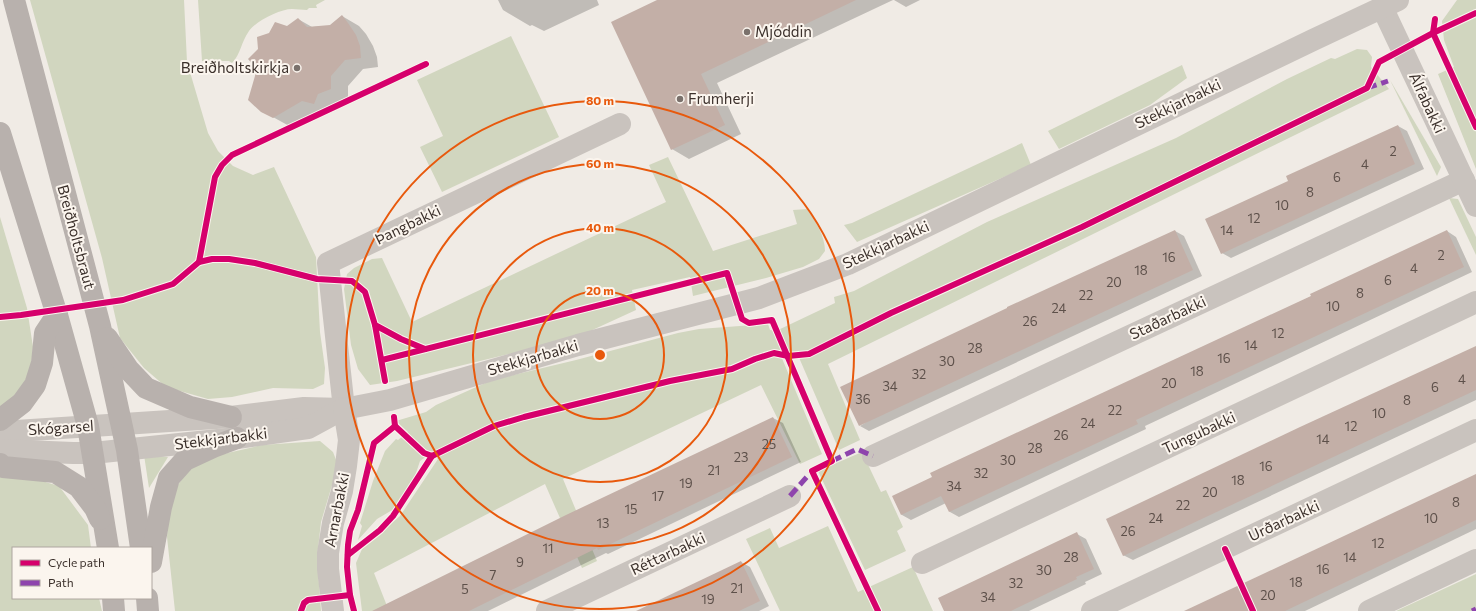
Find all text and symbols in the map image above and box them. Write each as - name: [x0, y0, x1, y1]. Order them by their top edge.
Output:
- place label: Mjóddin: [755, 22, 812, 40]
- marker: Mjóddin: [742, 27, 752, 37]
- place label: Breiðholtskirkja: [181, 58, 289, 76]
- marker: Breiðholtskirkja: [292, 63, 302, 73]
- street label: Álfabakki: [1406, 69, 1451, 136]
- street label: Stekkjarbakki: [1132, 75, 1223, 132]
- place label: Frumherji: [688, 89, 754, 107]
- text: 80 m: [586, 93, 614, 107]
- marker: Frumherji: [675, 94, 685, 104]
- house number: 2: [1389, 143, 1397, 159]
- text: 60 m: [586, 156, 614, 170]
- house number: 4: [1361, 156, 1369, 172]
- house number: 6: [1333, 169, 1341, 185]
- street label: Breiðholtsbraut: [54, 183, 100, 291]
- house number: 8: [1306, 184, 1314, 200]
- house number: 10: [1275, 197, 1289, 213]
- street label: Þangbakki: [372, 200, 443, 248]
- house number: 12: [1248, 210, 1260, 226]
- street label: Stekkjarbakki: [839, 216, 932, 272]
- text: 40 m: [586, 220, 614, 234]
- house number: 14: [1220, 222, 1234, 238]
- house number: 2: [1437, 247, 1445, 263]
- house number: 16: [1162, 249, 1176, 265]
- house number: 4: [1410, 260, 1418, 276]
- house number: 18: [1134, 262, 1148, 278]
- house number: 6: [1384, 272, 1392, 288]
- house number: 20: [1106, 274, 1122, 290]
- text: 20 m: [586, 283, 614, 297]
- house number: 8: [1356, 285, 1364, 301]
- house number: 22: [1079, 287, 1093, 303]
- street label: Staðarbakki: [1127, 292, 1209, 343]
- house number: 10: [1326, 298, 1340, 314]
- house number: 24: [1052, 300, 1067, 316]
- house number: 26: [1022, 313, 1038, 329]
- house number: 12: [1272, 325, 1284, 341]
- street label: Stekkjarbakki: [485, 336, 580, 379]
- house number: 14: [1244, 337, 1258, 353]
- house number: 28: [967, 340, 983, 356]
- centre of rings: [593, 348, 607, 362]
- house number: 16: [1217, 350, 1231, 366]
- house number: 30: [939, 353, 955, 369]
- house number: 18: [1190, 363, 1204, 379]
- house number: 32: [912, 366, 926, 382]
- house number: 4: [1458, 371, 1466, 387]
- house number: 20: [1161, 375, 1177, 391]
- house number: 34: [882, 378, 898, 394]
- house number: 6: [1431, 379, 1439, 395]
- house number: 36: [855, 391, 871, 407]
- house number: 8: [1403, 392, 1411, 408]
- house number: 22: [1108, 402, 1122, 418]
- house number: 10: [1372, 405, 1386, 421]
- street label: Tungubakki: [1159, 407, 1238, 457]
- house number: 24: [1081, 415, 1096, 431]
- street label: Skógarsel: [28, 416, 94, 438]
- house number: 12: [1345, 418, 1357, 434]
- street label: Stekkjarbakki: [173, 423, 268, 453]
- house number: 26: [1053, 427, 1069, 443]
- house number: 14: [1316, 431, 1330, 447]
- house number: 25: [762, 436, 776, 452]
- house number: 28: [1027, 440, 1043, 456]
- house number: 23: [734, 449, 748, 465]
- house number: 30: [1000, 452, 1016, 468]
- house number: 16: [1259, 458, 1273, 474]
- house number: 21: [708, 462, 720, 478]
- house number: 32: [974, 465, 988, 481]
- street label: Arnarbakki: [320, 471, 352, 549]
- house number: 18: [1231, 472, 1245, 488]
- house number: 19: [679, 475, 693, 491]
- house number: 34: [946, 478, 962, 494]
- house number: 20: [1202, 484, 1218, 500]
- house number: 17: [652, 488, 664, 504]
- house number: 8: [1452, 494, 1460, 510]
- street label: Urðarbakki: [1245, 496, 1322, 544]
- house number: 22: [1176, 497, 1190, 513]
- house number: 15: [624, 501, 638, 517]
- house number: 24: [1149, 510, 1164, 526]
- house number: 10: [1424, 510, 1438, 526]
- house number: 13: [597, 515, 609, 531]
- house number: 26: [1120, 523, 1136, 539]
- street label: Réttarbakki: [627, 528, 708, 578]
- house number: 12: [1372, 535, 1384, 551]
- house number: 11: [542, 540, 554, 556]
- legend: [12, 547, 152, 599]
- house number: 28: [1063, 549, 1079, 565]
- house number: 14: [1343, 549, 1357, 565]
- house number: 9: [516, 554, 524, 570]
- text: Cycle path: [48, 555, 105, 569]
- house number: 16: [1316, 561, 1330, 577]
- house number: 30: [1036, 562, 1052, 578]
- house number: 7: [490, 567, 497, 583]
- house number: 18: [1289, 574, 1303, 590]
- text: Path: [48, 575, 74, 589]
- house number: 32: [1009, 575, 1023, 591]
- house number: 21: [731, 580, 743, 596]
- house number: 5: [461, 581, 469, 597]
- house number: 20: [1260, 587, 1276, 603]
- house number: 34: [980, 589, 996, 605]
- house number: 19: [701, 591, 715, 607]

